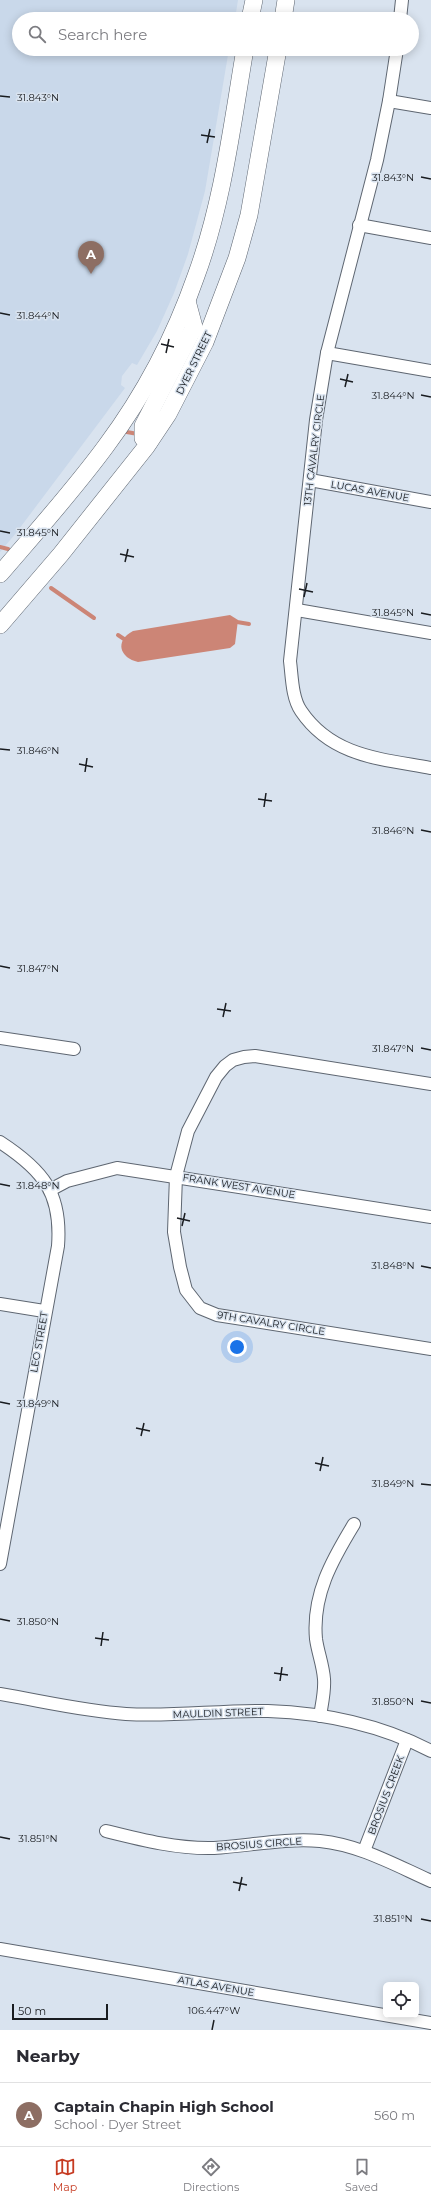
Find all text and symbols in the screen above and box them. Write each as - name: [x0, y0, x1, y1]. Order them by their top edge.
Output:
- search box: [12, 12, 419, 56]
- icon: search: [26, 23, 48, 45]
- text: Search here: [58, 25, 147, 44]
- text: 31.843°N: [17, 91, 59, 104]
- text: 31.843°N: [372, 171, 414, 184]
- pin: A: [78, 241, 104, 274]
- text: 31.844°N: [16, 309, 60, 322]
- street label: DYER STREET: [173, 329, 215, 397]
- text: 31.844°N: [371, 389, 415, 402]
- street label: 13TH CAVALRY CIRCLE: [301, 393, 327, 506]
- street label: LUCAS AVENUE: [330, 478, 411, 504]
- text: 31.845°N: [17, 526, 59, 539]
- text: 31.845°N: [372, 606, 414, 619]
- text: 31.846°N: [17, 744, 59, 757]
- text: 31.846°N: [372, 824, 414, 837]
- text: 31.847°N: [17, 962, 59, 975]
- text: 31.847°N: [372, 1042, 414, 1055]
- street label: FRANK WEST AVENUE: [182, 1171, 296, 1201]
- text: 31.848°N: [16, 1179, 60, 1192]
- text: 31.848°N: [371, 1259, 415, 1272]
- street label: 9TH CAVALRY CIRCLE: [216, 1308, 326, 1338]
- street label: LEO STREET: [27, 1310, 51, 1374]
- your location: [227, 1337, 247, 1357]
- text: 31.849°N: [17, 1397, 59, 1410]
- text: 31.849°N: [372, 1477, 414, 1490]
- text: 31.850°N: [17, 1615, 59, 1628]
- text: 31.850°N: [372, 1695, 414, 1708]
- street label: MAULDIN STREET: [173, 1705, 264, 1721]
- street label: BROSIUS CREEK: [365, 1753, 407, 1836]
- text: 31.851°N: [18, 1832, 58, 1845]
- street label: BROSIUS CIRCLE: [216, 1834, 303, 1853]
- text: 31.851°N: [373, 1912, 413, 1925]
- street label: ATLAS AVENUE: [177, 1973, 256, 1999]
- map controls: [383, 1982, 419, 2018]
- button: locate: [383, 1982, 419, 2018]
- scale bar: [12, 2002, 108, 2021]
- text: 50 m: [18, 2004, 46, 2018]
- text: 106.447°W: [188, 2004, 240, 2017]
- text: Nearby: [16, 2046, 80, 2066]
- text: Captain Chapin High School: [54, 2097, 274, 2116]
- text: A: [24, 2107, 34, 2123]
- text: 560 m: [374, 2107, 415, 2123]
- text: School · Dyer Street: [54, 2116, 181, 2132]
- tab: Map: [53, 2156, 77, 2194]
- tab: Directions: [183, 2156, 239, 2194]
- tab: Saved: [345, 2156, 378, 2194]

